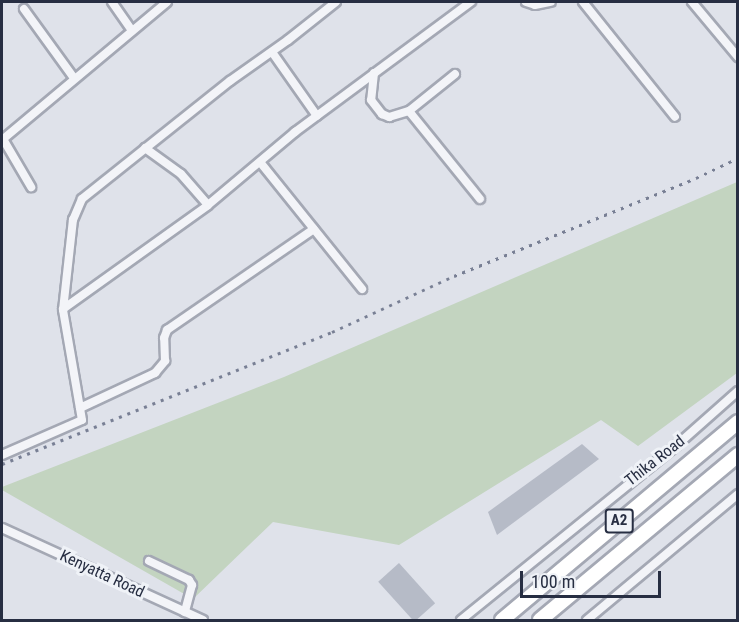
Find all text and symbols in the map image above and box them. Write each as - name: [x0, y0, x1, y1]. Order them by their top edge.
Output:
- street label: Thika Road: [621, 432, 689, 490]
- road number: A2: [604, 509, 634, 533]
- street label: Kenyatta Road: [57, 546, 147, 602]
- scale bar: [523, 559, 664, 597]
- text: 100 m: [531, 571, 575, 592]

